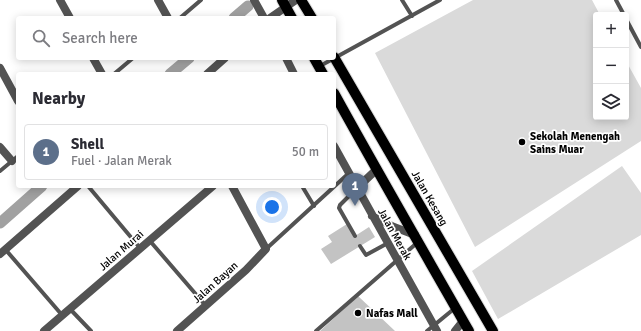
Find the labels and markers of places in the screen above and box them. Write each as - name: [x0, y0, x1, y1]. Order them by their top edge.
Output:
- place label: Sekolah Menengah Sains Muar: [530, 130, 620, 156]
- marker: Sekolah Menengah Sains Muar: [517, 137, 527, 147]
- pin: 1: [342, 173, 368, 206]
- place label: Nafas Mall: [366, 307, 418, 320]
- marker: Nafas Mall: [353, 308, 363, 318]

